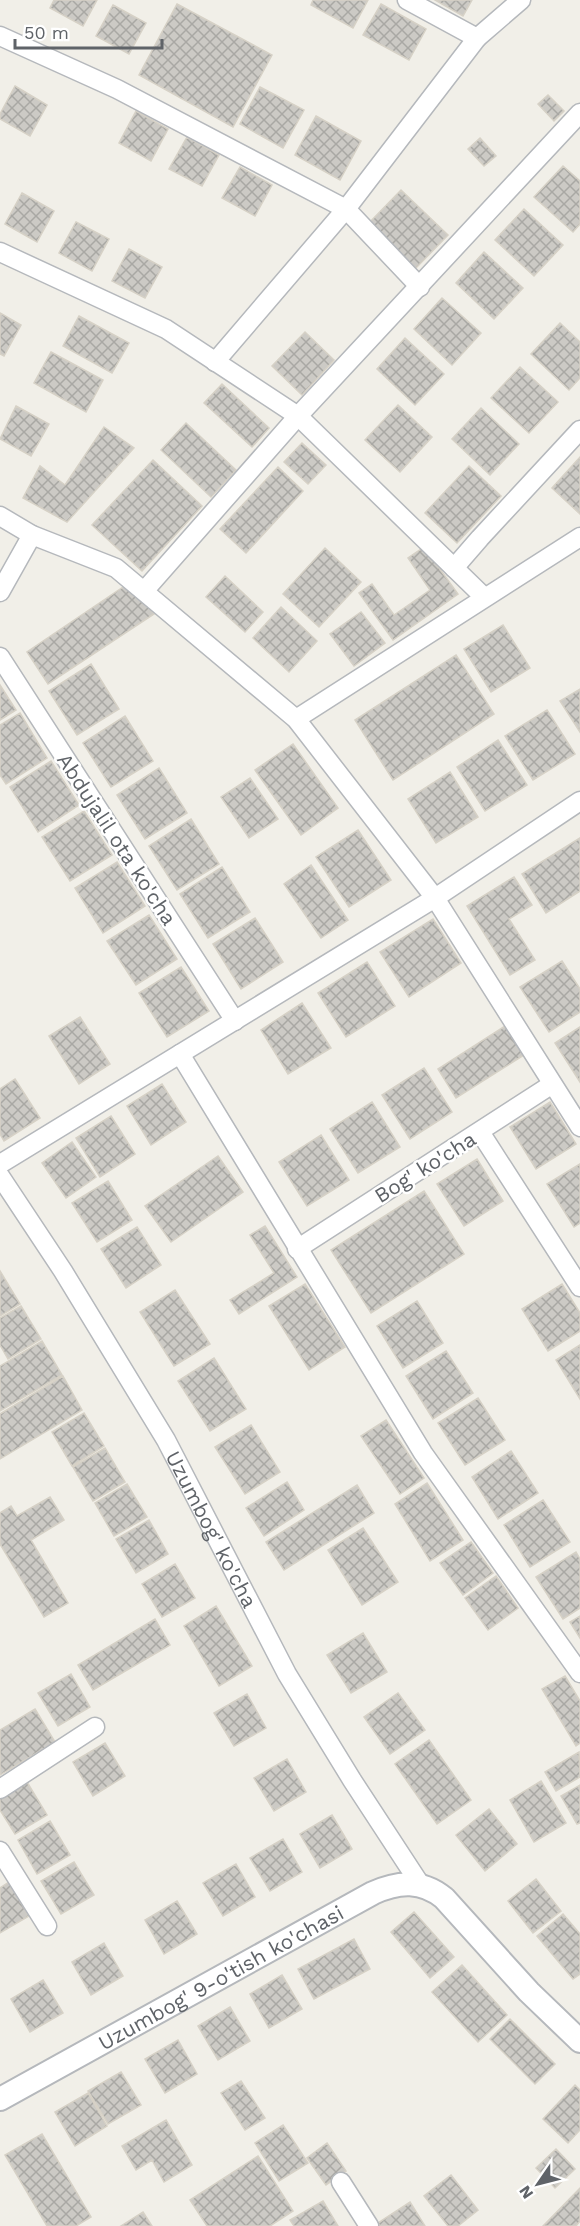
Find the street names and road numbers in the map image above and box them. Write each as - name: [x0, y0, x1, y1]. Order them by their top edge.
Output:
- street label: Abdujalil ota ko'cha: [52, 748, 182, 930]
- street label: Bog' ko'cha: [370, 1126, 480, 1208]
- street label: Uzumbog' ko'cha: [161, 1446, 263, 1612]
- street label: Uzumbog' 9-o'tish ko'chasi: [94, 1899, 348, 2055]

